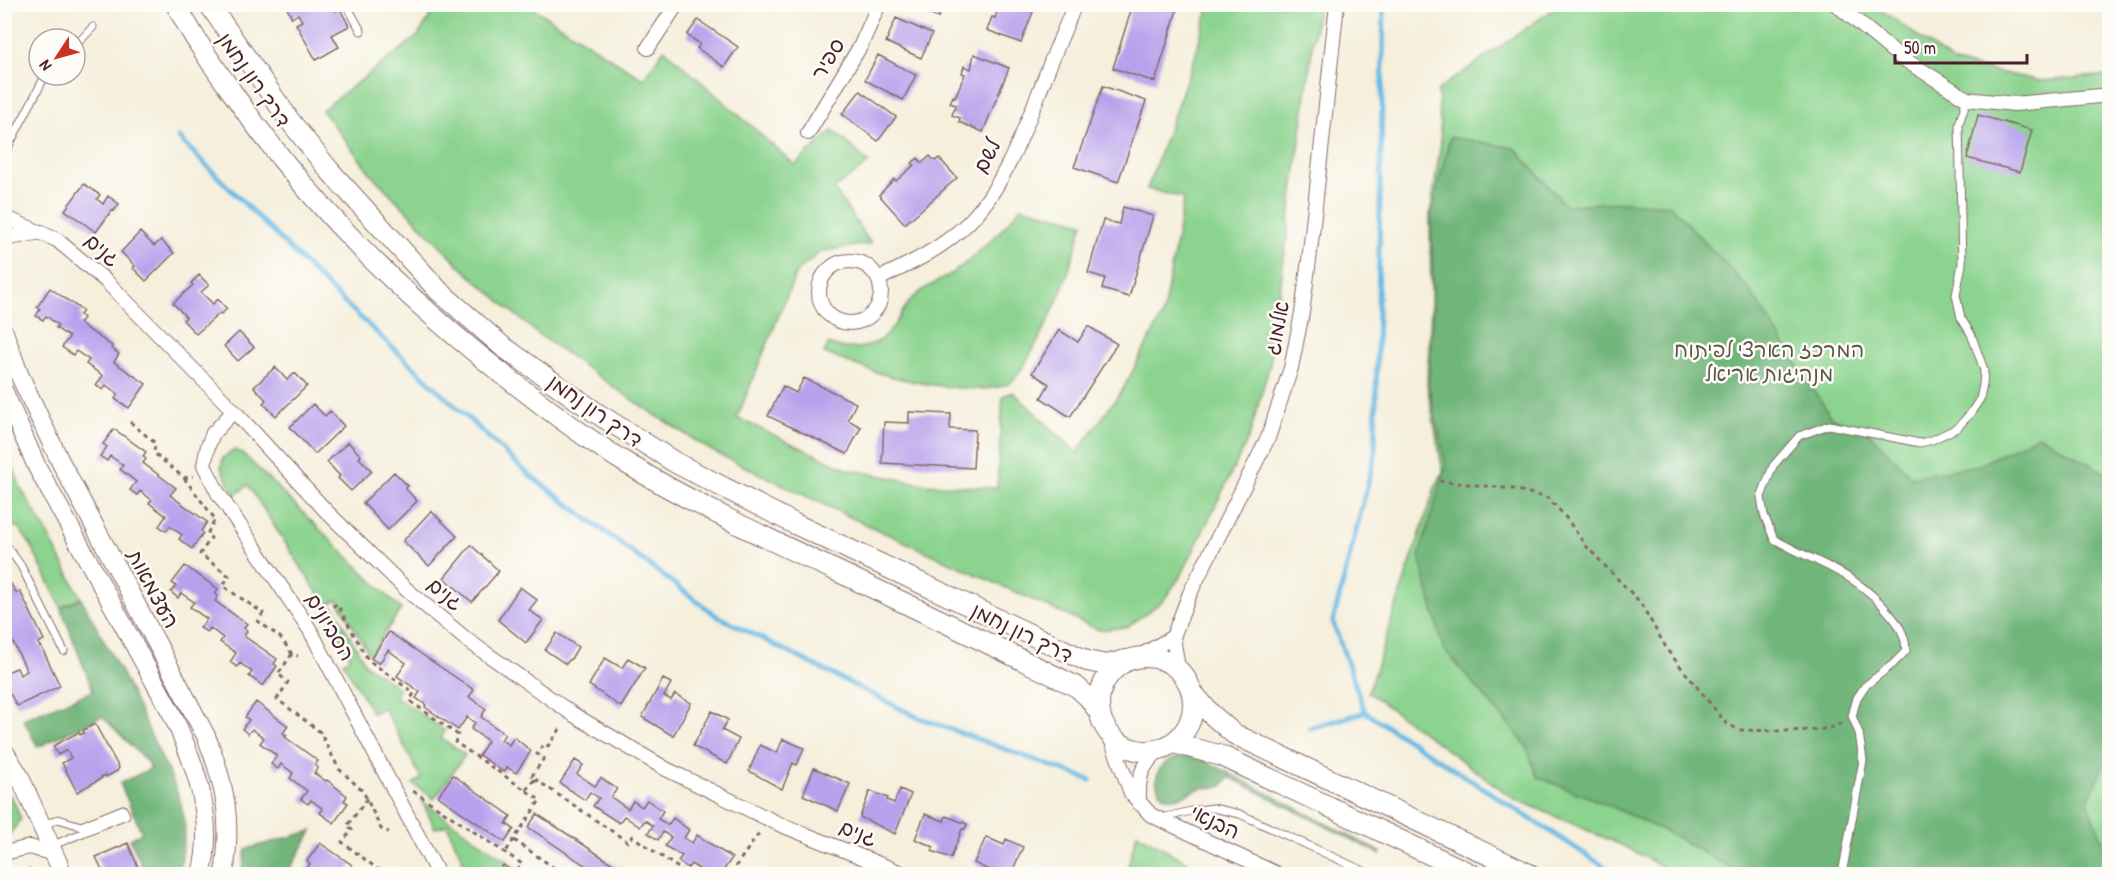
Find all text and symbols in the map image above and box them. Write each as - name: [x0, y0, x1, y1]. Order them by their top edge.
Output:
- street label: דרך רון נחמן: [211, 26, 298, 133]
- north arrow: [27, 27, 87, 87]
- scale bar: [1895, 27, 2027, 65]
- street label: ספיר: [804, 32, 851, 85]
- text: 50 m: [1904, 35, 1936, 60]
- text: N: [33, 56, 56, 76]
- street label: לשם: [966, 133, 1008, 178]
- street label: גנים: [78, 226, 126, 273]
- street label: אלמוג: [1257, 298, 1296, 358]
- park label: המרכז הארצי לפיתוח מנהיגות אריאל: [1674, 335, 1864, 388]
- street label: דרך רון נחמן: [542, 367, 649, 454]
- street label: העצמאות: [120, 543, 186, 633]
- street label: גנים: [421, 570, 469, 617]
- street label: הסביונים: [299, 587, 362, 666]
- street label: דרך רון נחמן: [966, 595, 1078, 670]
- street label: הבנאי: [1186, 797, 1245, 846]
- street label: גנים: [835, 812, 881, 853]

